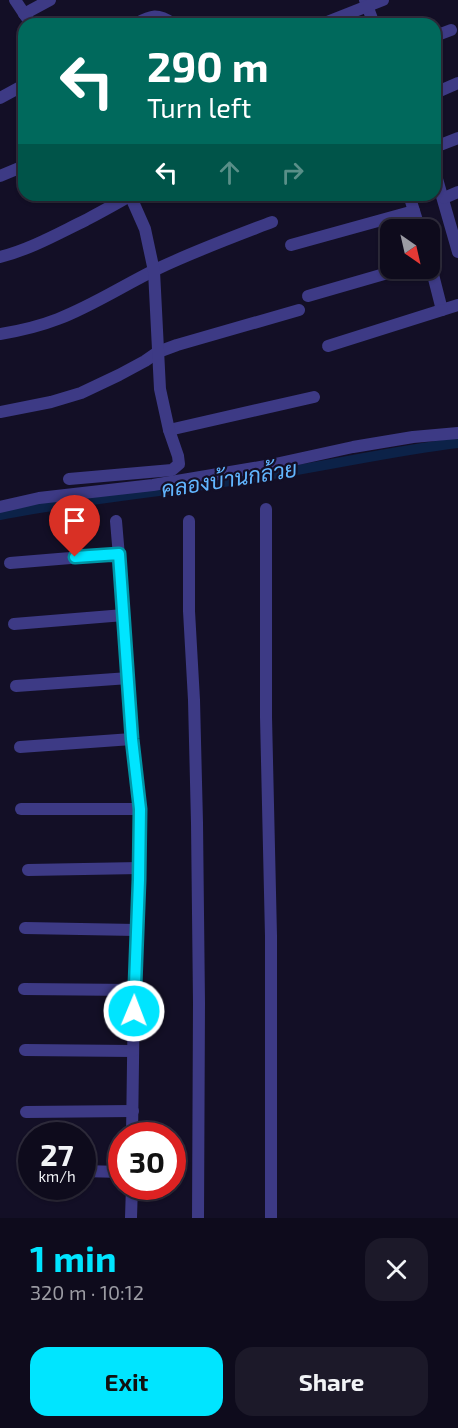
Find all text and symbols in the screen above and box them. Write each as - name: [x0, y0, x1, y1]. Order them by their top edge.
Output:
- text: 290 m: [147, 40, 269, 90]
- icon: left: [48, 42, 126, 120]
- text: Turn left: [147, 91, 251, 123]
- icon: left: [150, 156, 183, 189]
- icon: ahead: [213, 156, 246, 189]
- icon: right: [276, 156, 309, 189]
- north arrow: [380, 219, 440, 279]
- map controls: [380, 219, 440, 279]
- water label: คลองบ้านกล้วย: [159, 454, 299, 502]
- pin: [49, 495, 100, 557]
- icon: arrive: [58, 504, 91, 537]
- position arrow: [102, 979, 166, 1043]
- speed limit sign: 30: [108, 1122, 186, 1200]
- text: 27: [40, 1136, 74, 1172]
- text: km/h: [38, 1167, 76, 1185]
- text: 1 min: [30, 1236, 117, 1279]
- button: close: [365, 1238, 428, 1301]
- text: 320 m · 10:12: [30, 1280, 144, 1304]
- button: Exit: [30, 1347, 223, 1416]
- button: Share: [235, 1347, 428, 1416]

